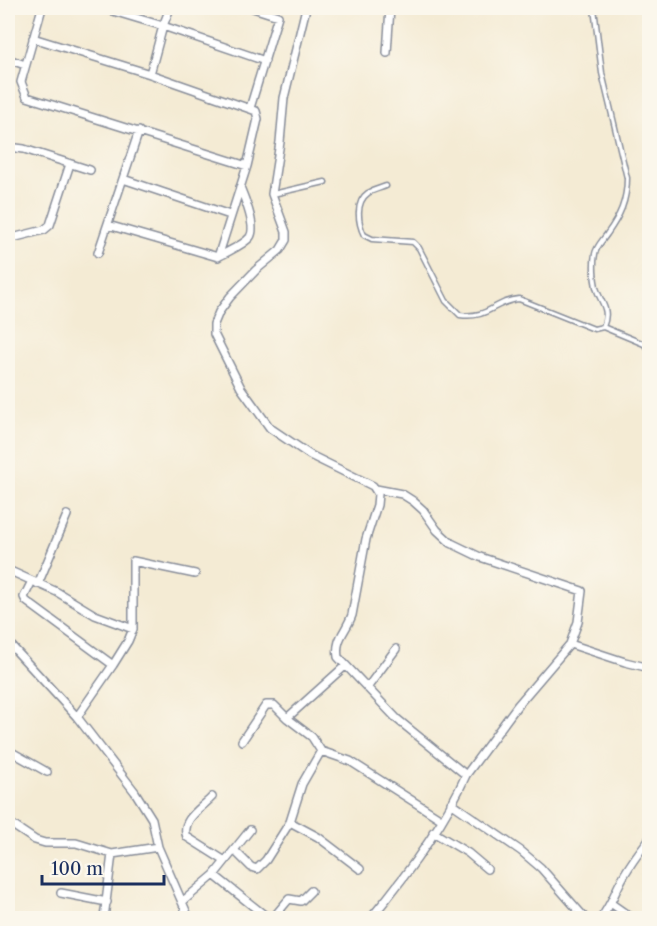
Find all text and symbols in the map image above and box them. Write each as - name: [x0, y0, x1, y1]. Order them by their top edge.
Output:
- scale bar: [42, 848, 164, 886]
- text: 100 m: [51, 858, 103, 880]

